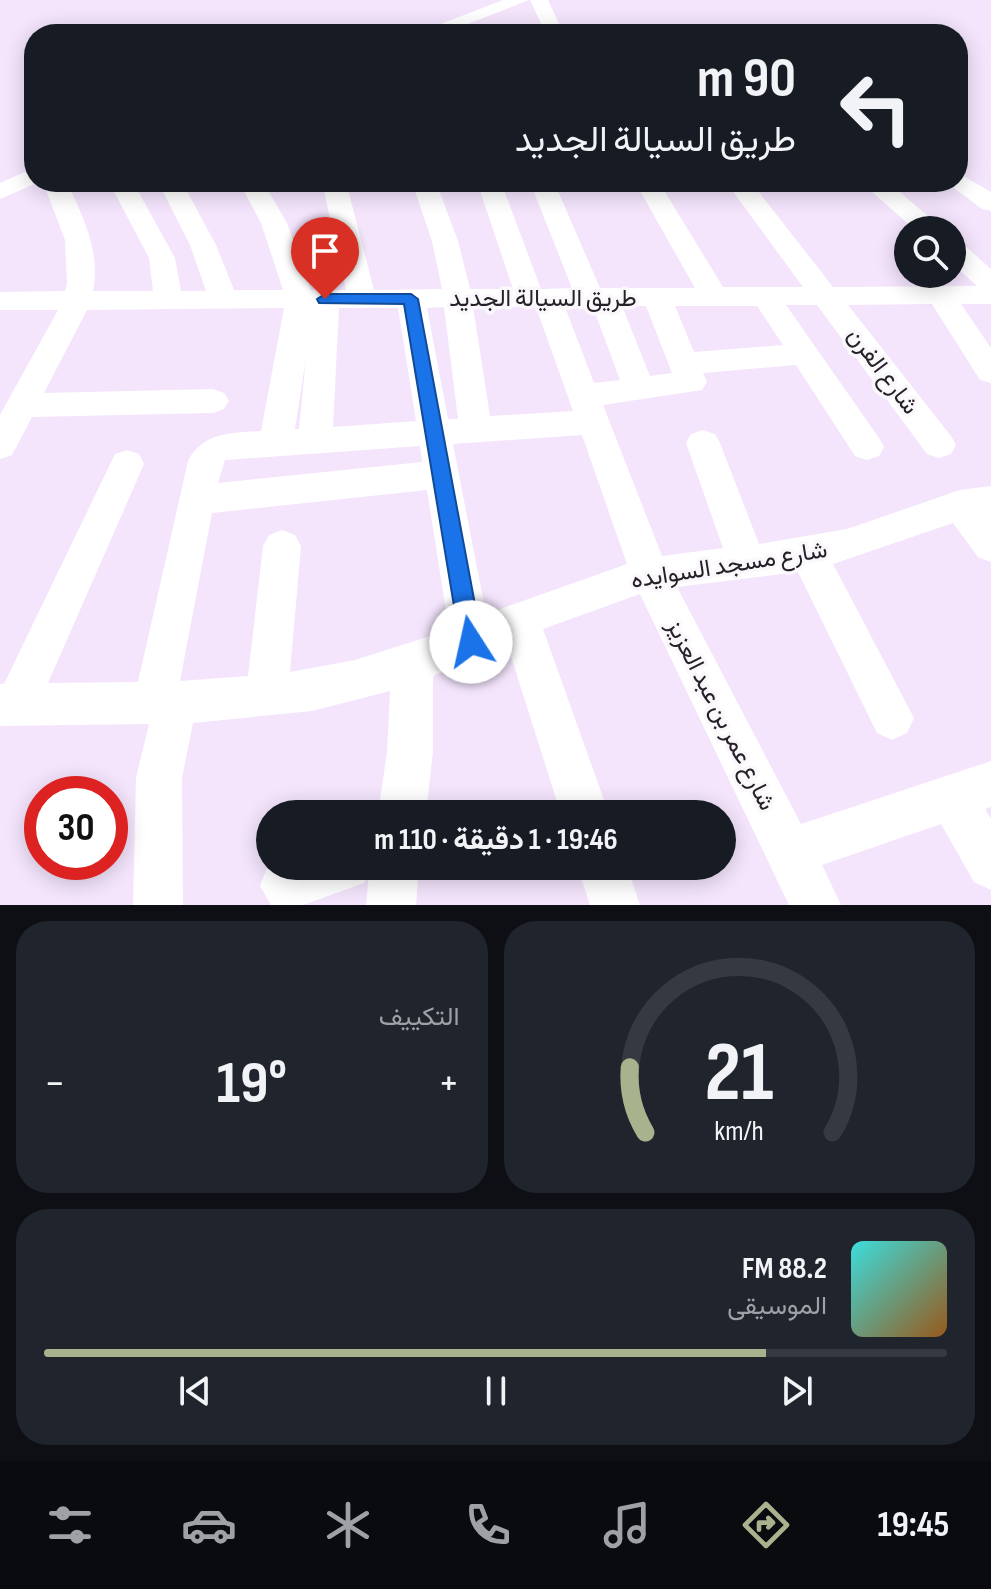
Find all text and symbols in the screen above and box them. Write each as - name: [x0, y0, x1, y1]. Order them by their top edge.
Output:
- text: 90 m: [697, 46, 796, 113]
- icon: left: [824, 56, 928, 160]
- text: طريق السيالة الجديد: [515, 119, 796, 162]
- map controls: [894, 216, 966, 288]
- button: search: [894, 216, 966, 288]
- pin: [291, 217, 359, 299]
- icon: arrive: [303, 229, 347, 273]
- street label: طريق السيالة الجديد: [449, 284, 637, 313]
- street label: شارع الفرن: [840, 322, 925, 421]
- street label: شارع مسجد السوايده: [629, 535, 829, 596]
- position arrow: [429, 600, 513, 684]
- street label: شارع عمر بن عبد العزيز: [659, 614, 782, 816]
- speed limit sign: 30: [24, 776, 128, 880]
- text: 19:46 · 1 دقيقة · 110 m: [374, 822, 618, 858]
- text: التكييف: [379, 1002, 460, 1033]
- text: 21: [705, 1024, 774, 1124]
- text: 19°: [216, 1048, 287, 1120]
- text: −: [44, 1057, 66, 1110]
- text: +: [438, 1057, 460, 1110]
- text: km/h: [715, 1114, 764, 1149]
- text: 88.2 FM: [742, 1251, 827, 1287]
- text: الموسيقى: [727, 1291, 827, 1322]
- icon: previous: [173, 1369, 217, 1413]
- icon: pause: [474, 1369, 518, 1413]
- icon: next: [775, 1369, 819, 1413]
- icon: filters: [42, 1497, 98, 1553]
- icon: car: [181, 1497, 237, 1553]
- icon: climate: [320, 1497, 376, 1553]
- icon: phone: [460, 1497, 516, 1553]
- icon: music: [599, 1497, 655, 1553]
- icon: directions: [738, 1497, 794, 1553]
- text: 19:45: [878, 1504, 949, 1547]

